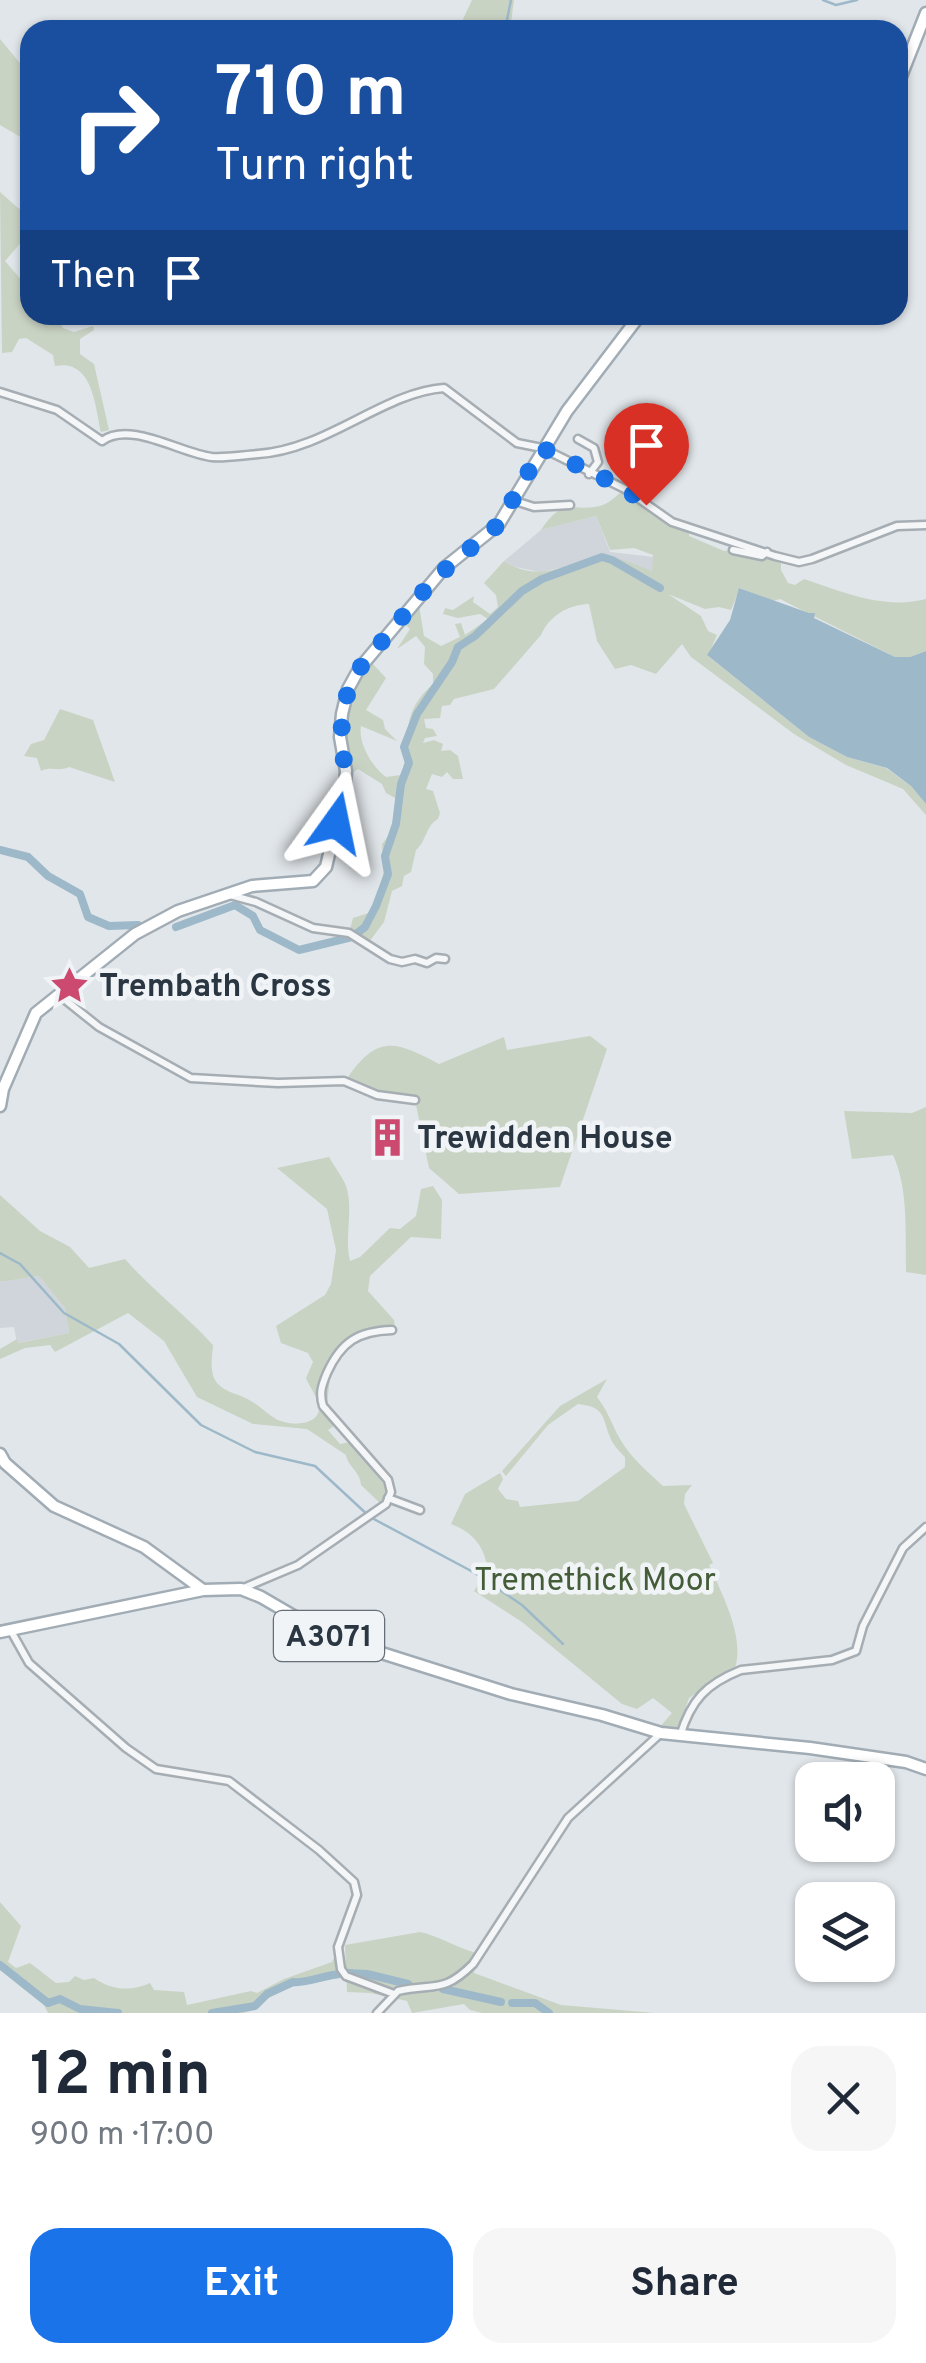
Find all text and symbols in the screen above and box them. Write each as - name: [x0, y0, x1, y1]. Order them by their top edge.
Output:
- text: 710 m: [215, 52, 407, 141]
- icon: right: [50, 60, 180, 190]
- text: Turn right: [215, 139, 414, 196]
- icon: arrive: [156, 250, 211, 305]
- text: Then: [50, 253, 136, 302]
- pin: [604, 403, 689, 506]
- icon: arrive: [619, 418, 674, 473]
- position arrow: [284, 771, 388, 875]
- place icon: Trembath Cross: [48, 964, 90, 1006]
- place label: Trembath Cross: [99, 968, 332, 1008]
- building icon: Trewidden House: [366, 1116, 408, 1158]
- place label: Trewidden House: [417, 1120, 673, 1160]
- park label: Tremethick Moor: [474, 1562, 716, 1602]
- road number: A3071: [274, 1611, 384, 1661]
- map controls: [795, 1762, 895, 1982]
- button: sound: [795, 1762, 895, 1862]
- button: layers: [795, 1882, 895, 1982]
- text: 12 min: [30, 2040, 211, 2116]
- button: close: [791, 2046, 896, 2151]
- text: 900 m · 17:00: [30, 2116, 215, 2156]
- button: Exit: [30, 2228, 453, 2343]
- button: Share: [473, 2228, 896, 2343]

